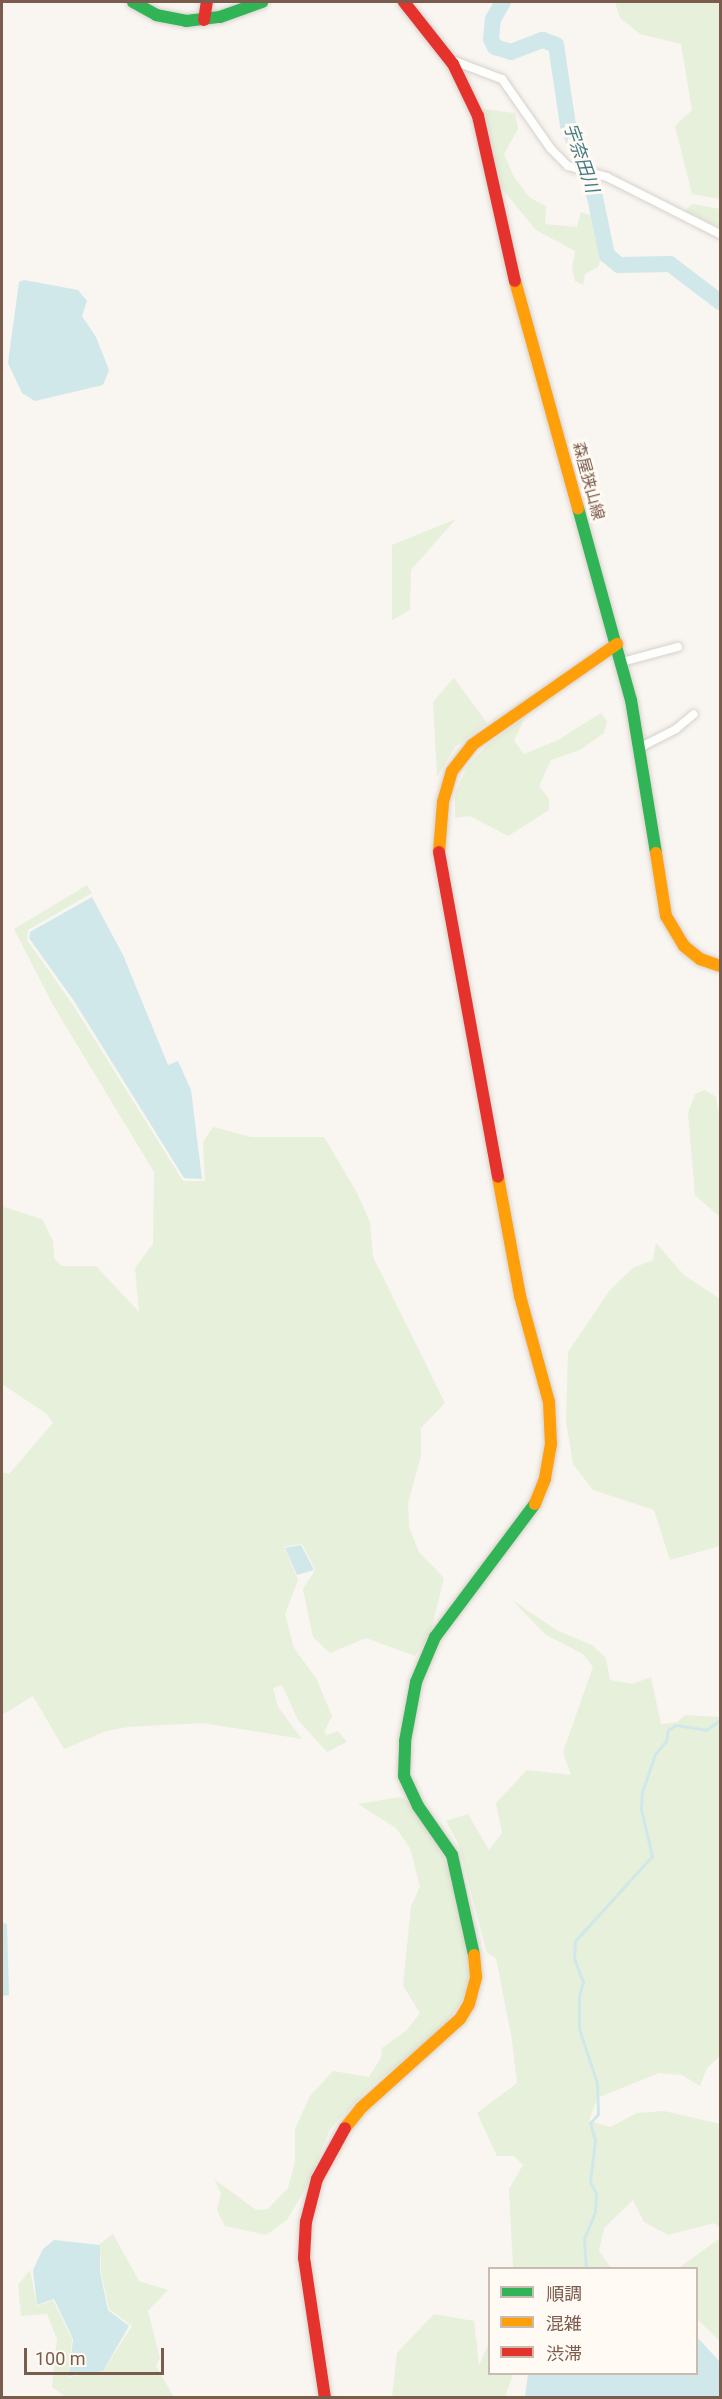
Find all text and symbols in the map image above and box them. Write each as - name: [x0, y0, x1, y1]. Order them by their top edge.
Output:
- water label: 宇奈田川: [559, 120, 603, 196]
- street label: 森屋狭山線: [568, 440, 608, 522]
- legend: [488, 2267, 698, 2375]
- text: 順調: [546, 2283, 582, 2304]
- text: 混雑: [546, 2313, 582, 2334]
- scale bar: [27, 2336, 166, 2374]
- text: 渋滞: [546, 2343, 582, 2364]
- text: 100 m: [35, 2348, 86, 2369]

